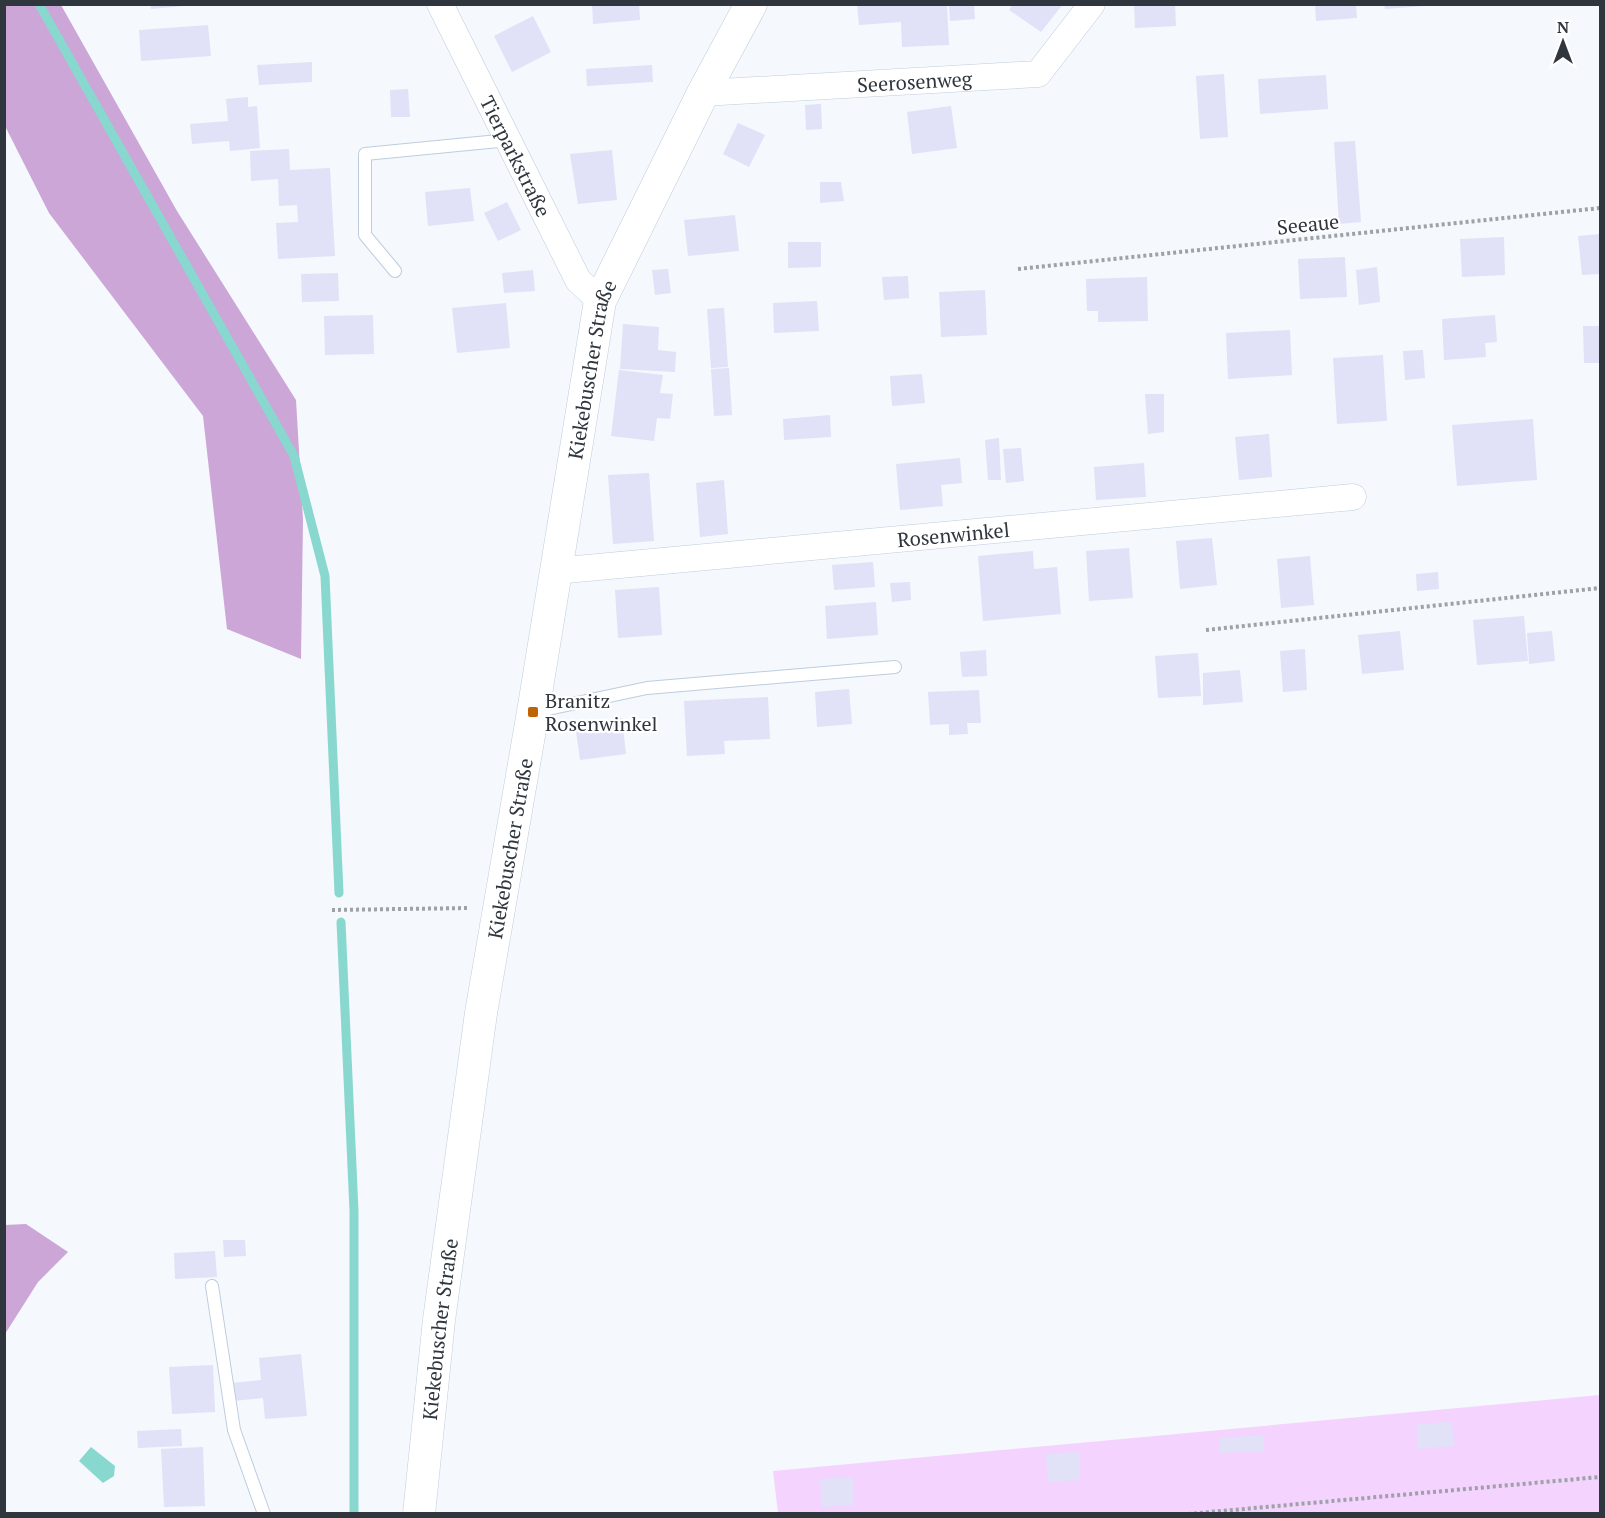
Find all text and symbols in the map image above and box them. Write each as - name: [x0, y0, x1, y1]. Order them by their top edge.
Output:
- north arrow: [1533, 12, 1593, 72]
- text: N: [1557, 16, 1569, 38]
- street label: Seerosenweg: [856, 64, 973, 98]
- street label: Tierparkstraße: [474, 91, 558, 221]
- street label: Seeaue: [1276, 207, 1340, 241]
- street label: Kiekebuscher Straße: [561, 275, 622, 461]
- street label: Rosenwinkel: [896, 515, 1011, 553]
- place label: Branitz Rosenwinkel: [545, 687, 658, 737]
- marker: Branitz Rosenwinkel: [526, 705, 540, 719]
- street label: Kiekebuscher Straße: [481, 756, 538, 941]
- street label: Kiekebuscher Straße: [415, 1237, 464, 1421]

